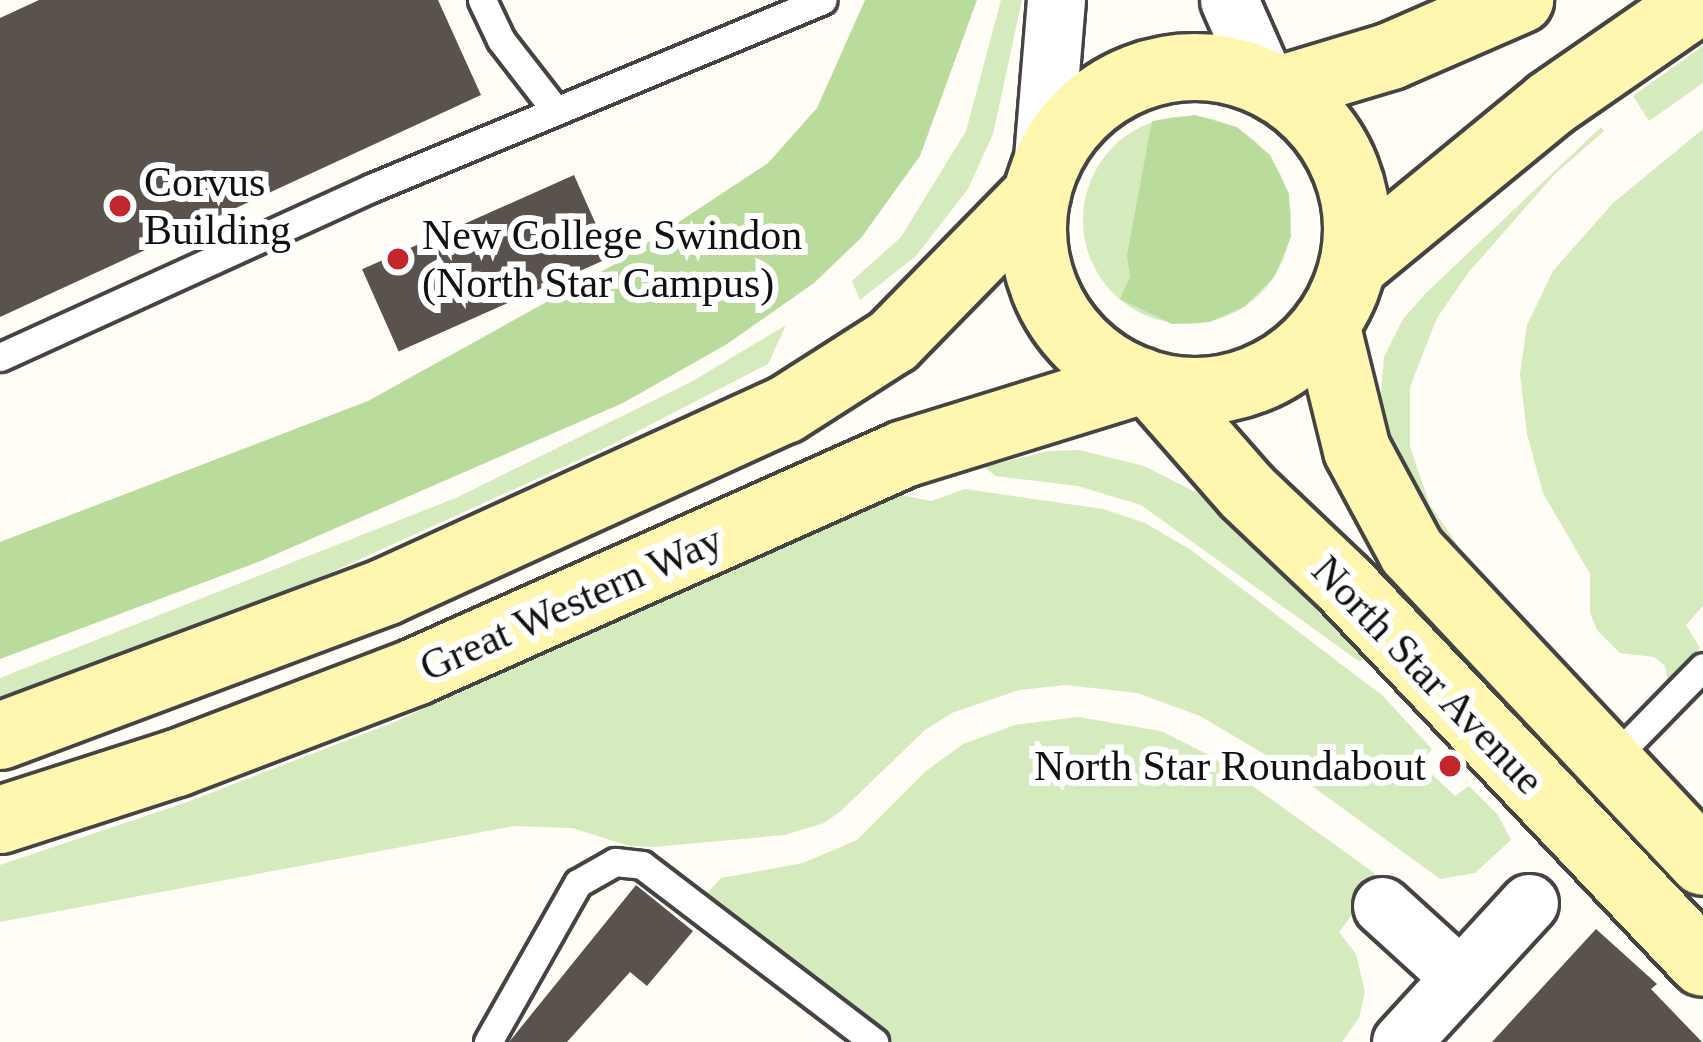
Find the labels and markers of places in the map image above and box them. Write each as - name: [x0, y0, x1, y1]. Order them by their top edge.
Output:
- place label: Corvus Building: [144, 157, 291, 255]
- marker: Corvus Building: [107, 193, 133, 219]
- place label: New College Swindon (North Star Campus): [422, 210, 802, 308]
- marker: New College Swindon (North Star Campus): [385, 246, 411, 272]
- place label: North Star Roundabout: [1034, 741, 1426, 791]
- marker: North Star Roundabout: [1437, 753, 1463, 779]

